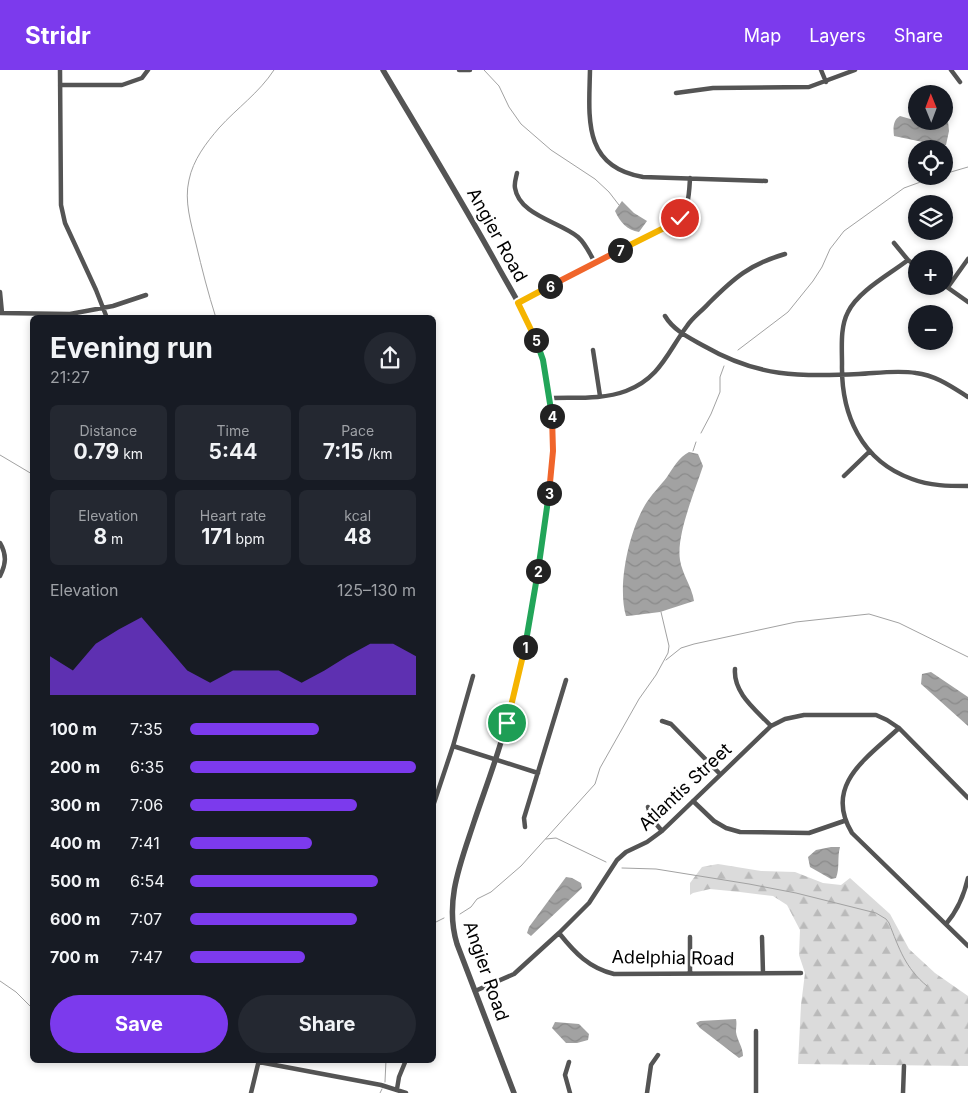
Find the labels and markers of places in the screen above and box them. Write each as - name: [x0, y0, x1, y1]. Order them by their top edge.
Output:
- pin: [659, 197, 701, 239]
- pin: 7: [608, 238, 632, 262]
- pin: 6: [538, 274, 562, 298]
- pin: 5: [524, 328, 548, 352]
- pin: 4: [540, 404, 564, 428]
- pin: 3: [536, 480, 562, 506]
- pin: 2: [526, 558, 550, 584]
- pin: 1: [512, 634, 538, 660]
- pin: [486, 702, 528, 744]

